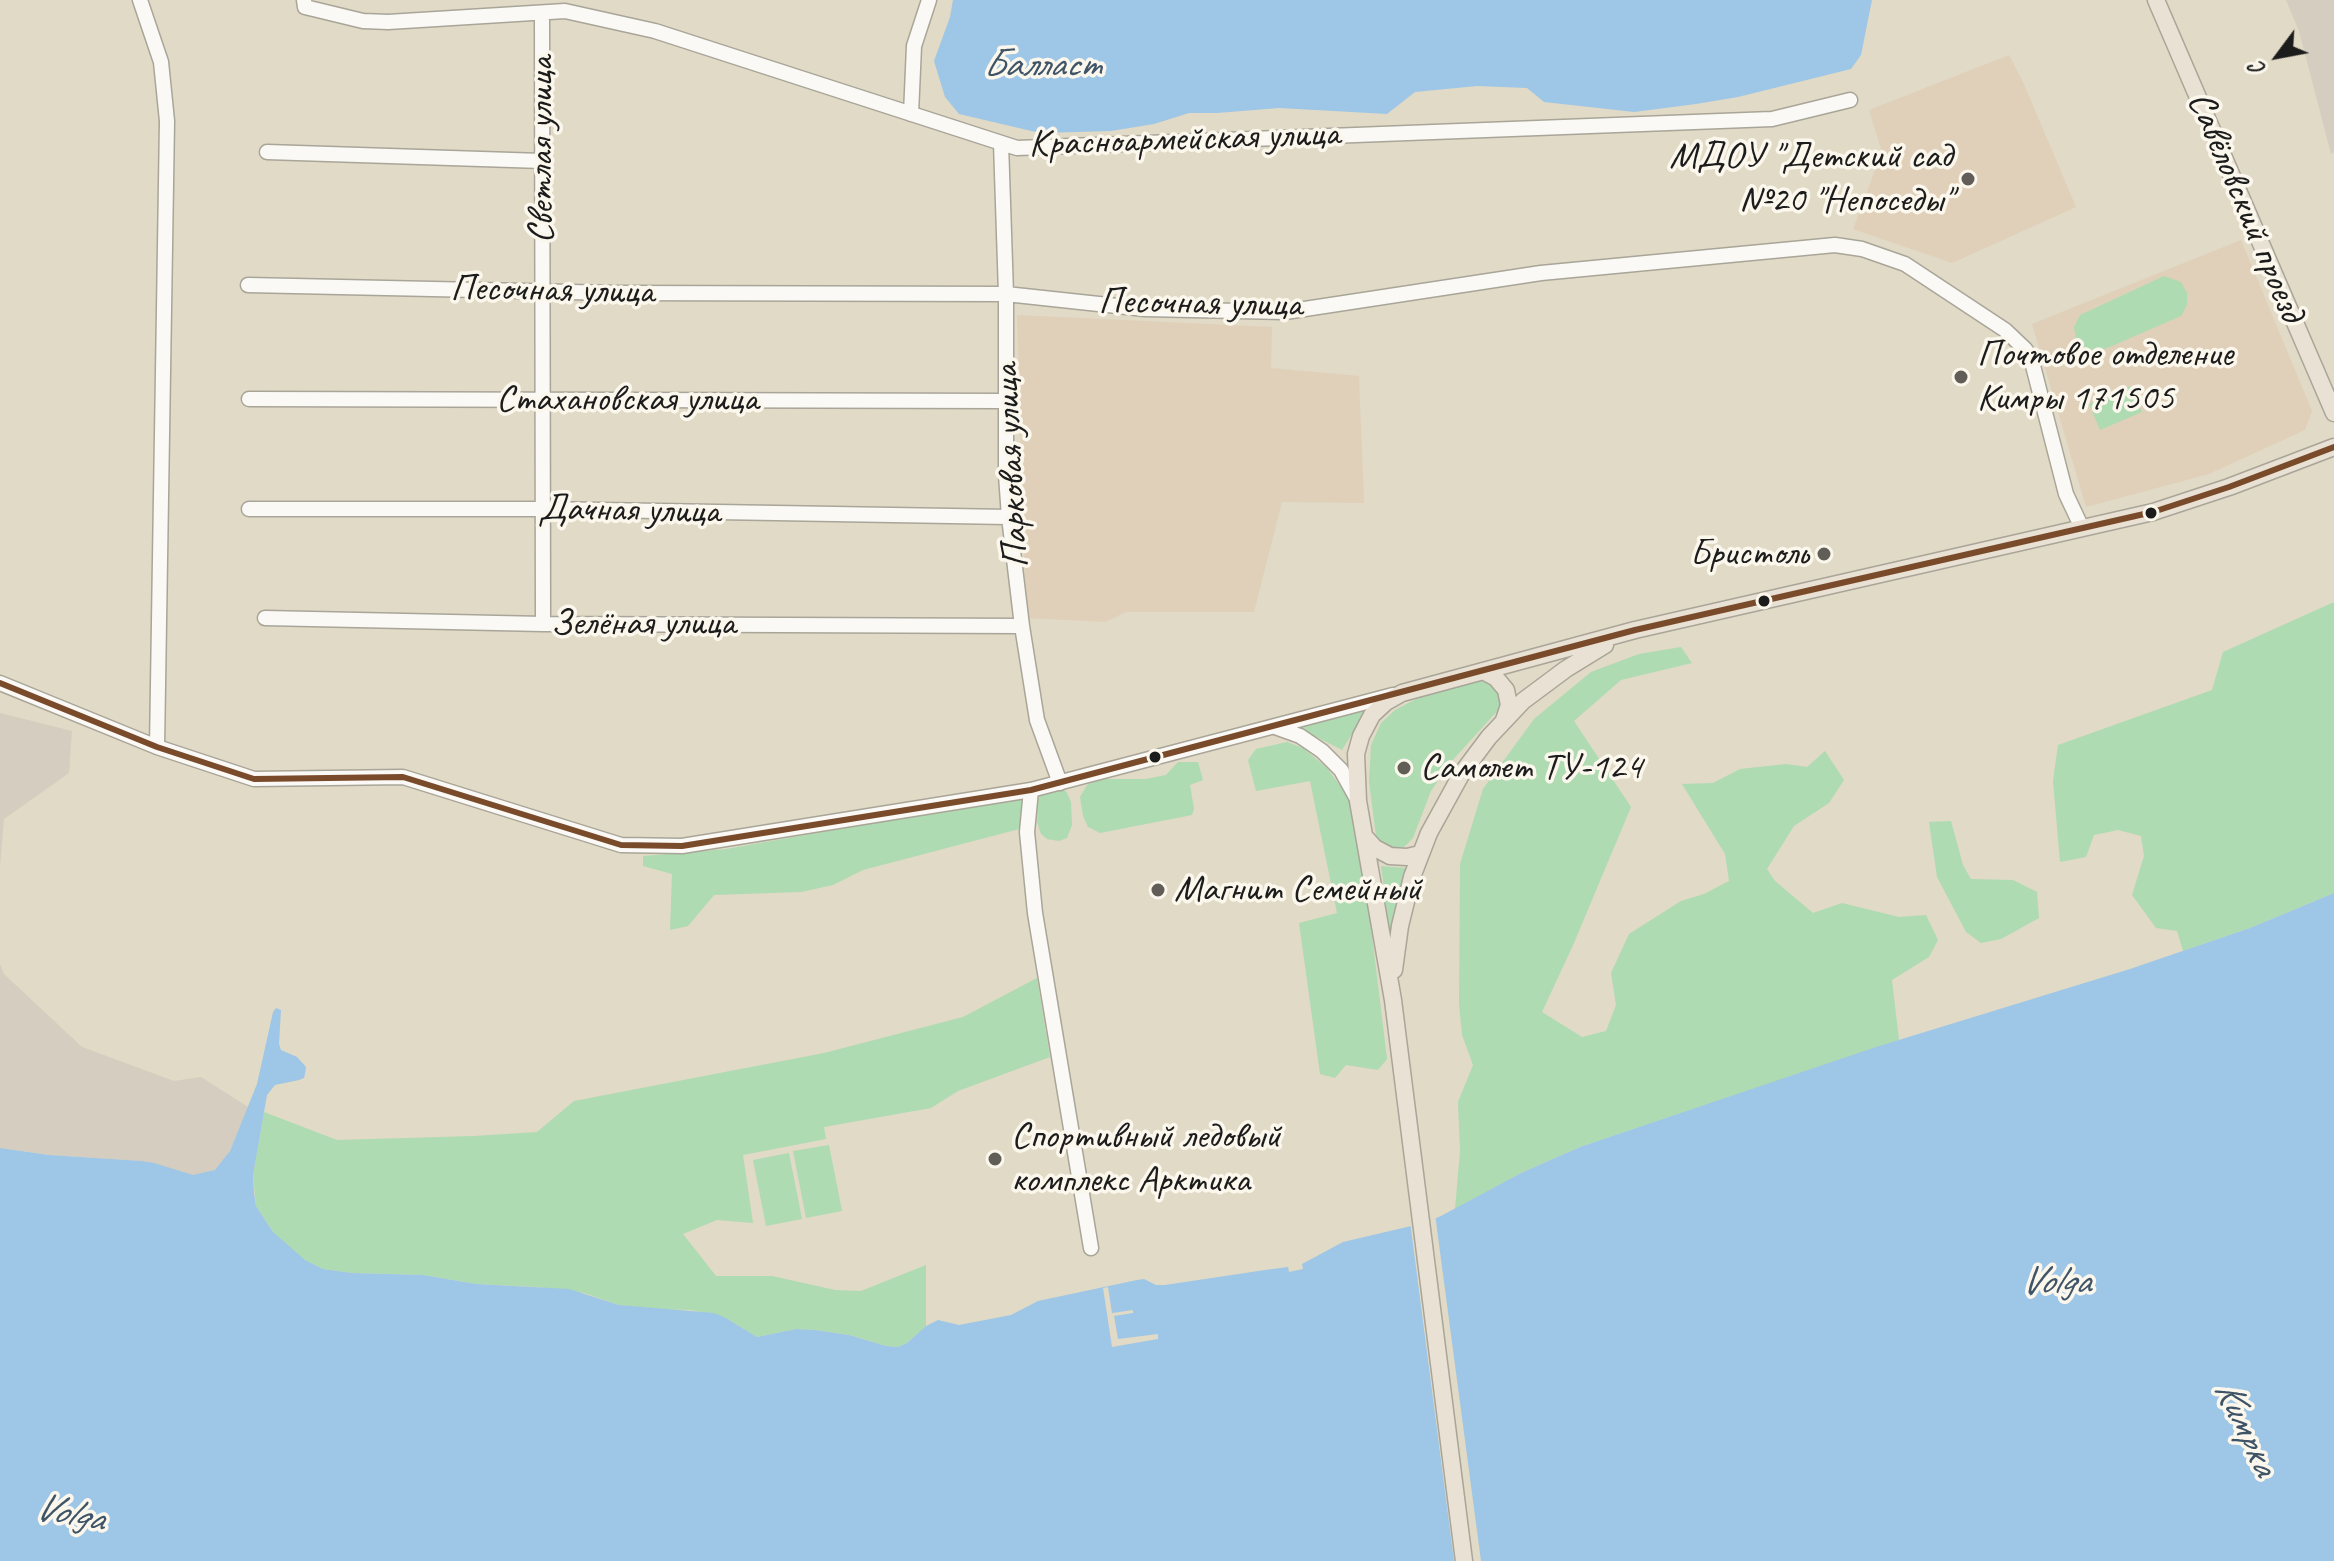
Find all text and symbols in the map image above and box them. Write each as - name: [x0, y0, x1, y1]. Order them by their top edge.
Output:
- north arrow: [2238, 16, 2318, 96]
- water label: Балласт: [983, 42, 1099, 90]
- street label: Светлая улица: [519, 57, 565, 243]
- text: С: [2243, 57, 2272, 81]
- street label: Савёловский проезд: [2176, 85, 2314, 329]
- street label: Красноармейская улица: [1028, 112, 1340, 168]
- place label: МДОУ "Детский сад №20 "Непоседы": [1669, 134, 1952, 224]
- marker: МДОУ "Детский сад №20 "Непоседы": [1959, 170, 1977, 188]
- street label: Песочная улица: [450, 266, 654, 316]
- street label: Песочная улица: [1098, 279, 1302, 329]
- place label: Почтовое отделение Кимры 171505: [1977, 332, 2233, 422]
- street label: Парковая улица: [984, 363, 1040, 569]
- marker: Почтовое отделение Кимры 171505: [1952, 368, 1970, 386]
- street label: Стахановская улица: [496, 377, 758, 423]
- street label: Дачная улица: [538, 487, 720, 535]
- unlabelled marker: [2143, 505, 2159, 521]
- place label: Бристоль: [1690, 531, 1808, 577]
- marker: Бристоль: [1815, 545, 1833, 563]
- unlabelled marker: [1756, 593, 1772, 609]
- street label: Зелёная улица: [551, 601, 735, 647]
- place label: Самолет ТУ-124: [1420, 745, 1642, 791]
- unlabelled marker: [1147, 749, 1163, 765]
- marker: Самолет ТУ-124: [1395, 759, 1413, 777]
- place label: Магнит Семейный: [1174, 867, 1421, 913]
- marker: Магнит Семейный: [1149, 881, 1167, 899]
- place label: Спортивный ледовый комплекс Арктика: [1011, 1114, 1280, 1204]
- marker: Спортивный ледовый комплекс Арктика: [986, 1150, 1004, 1168]
- water label: Volga: [2020, 1259, 2090, 1307]
- water label: Кимрка: [2202, 1373, 2288, 1483]
- water label: Volga: [30, 1484, 108, 1544]

